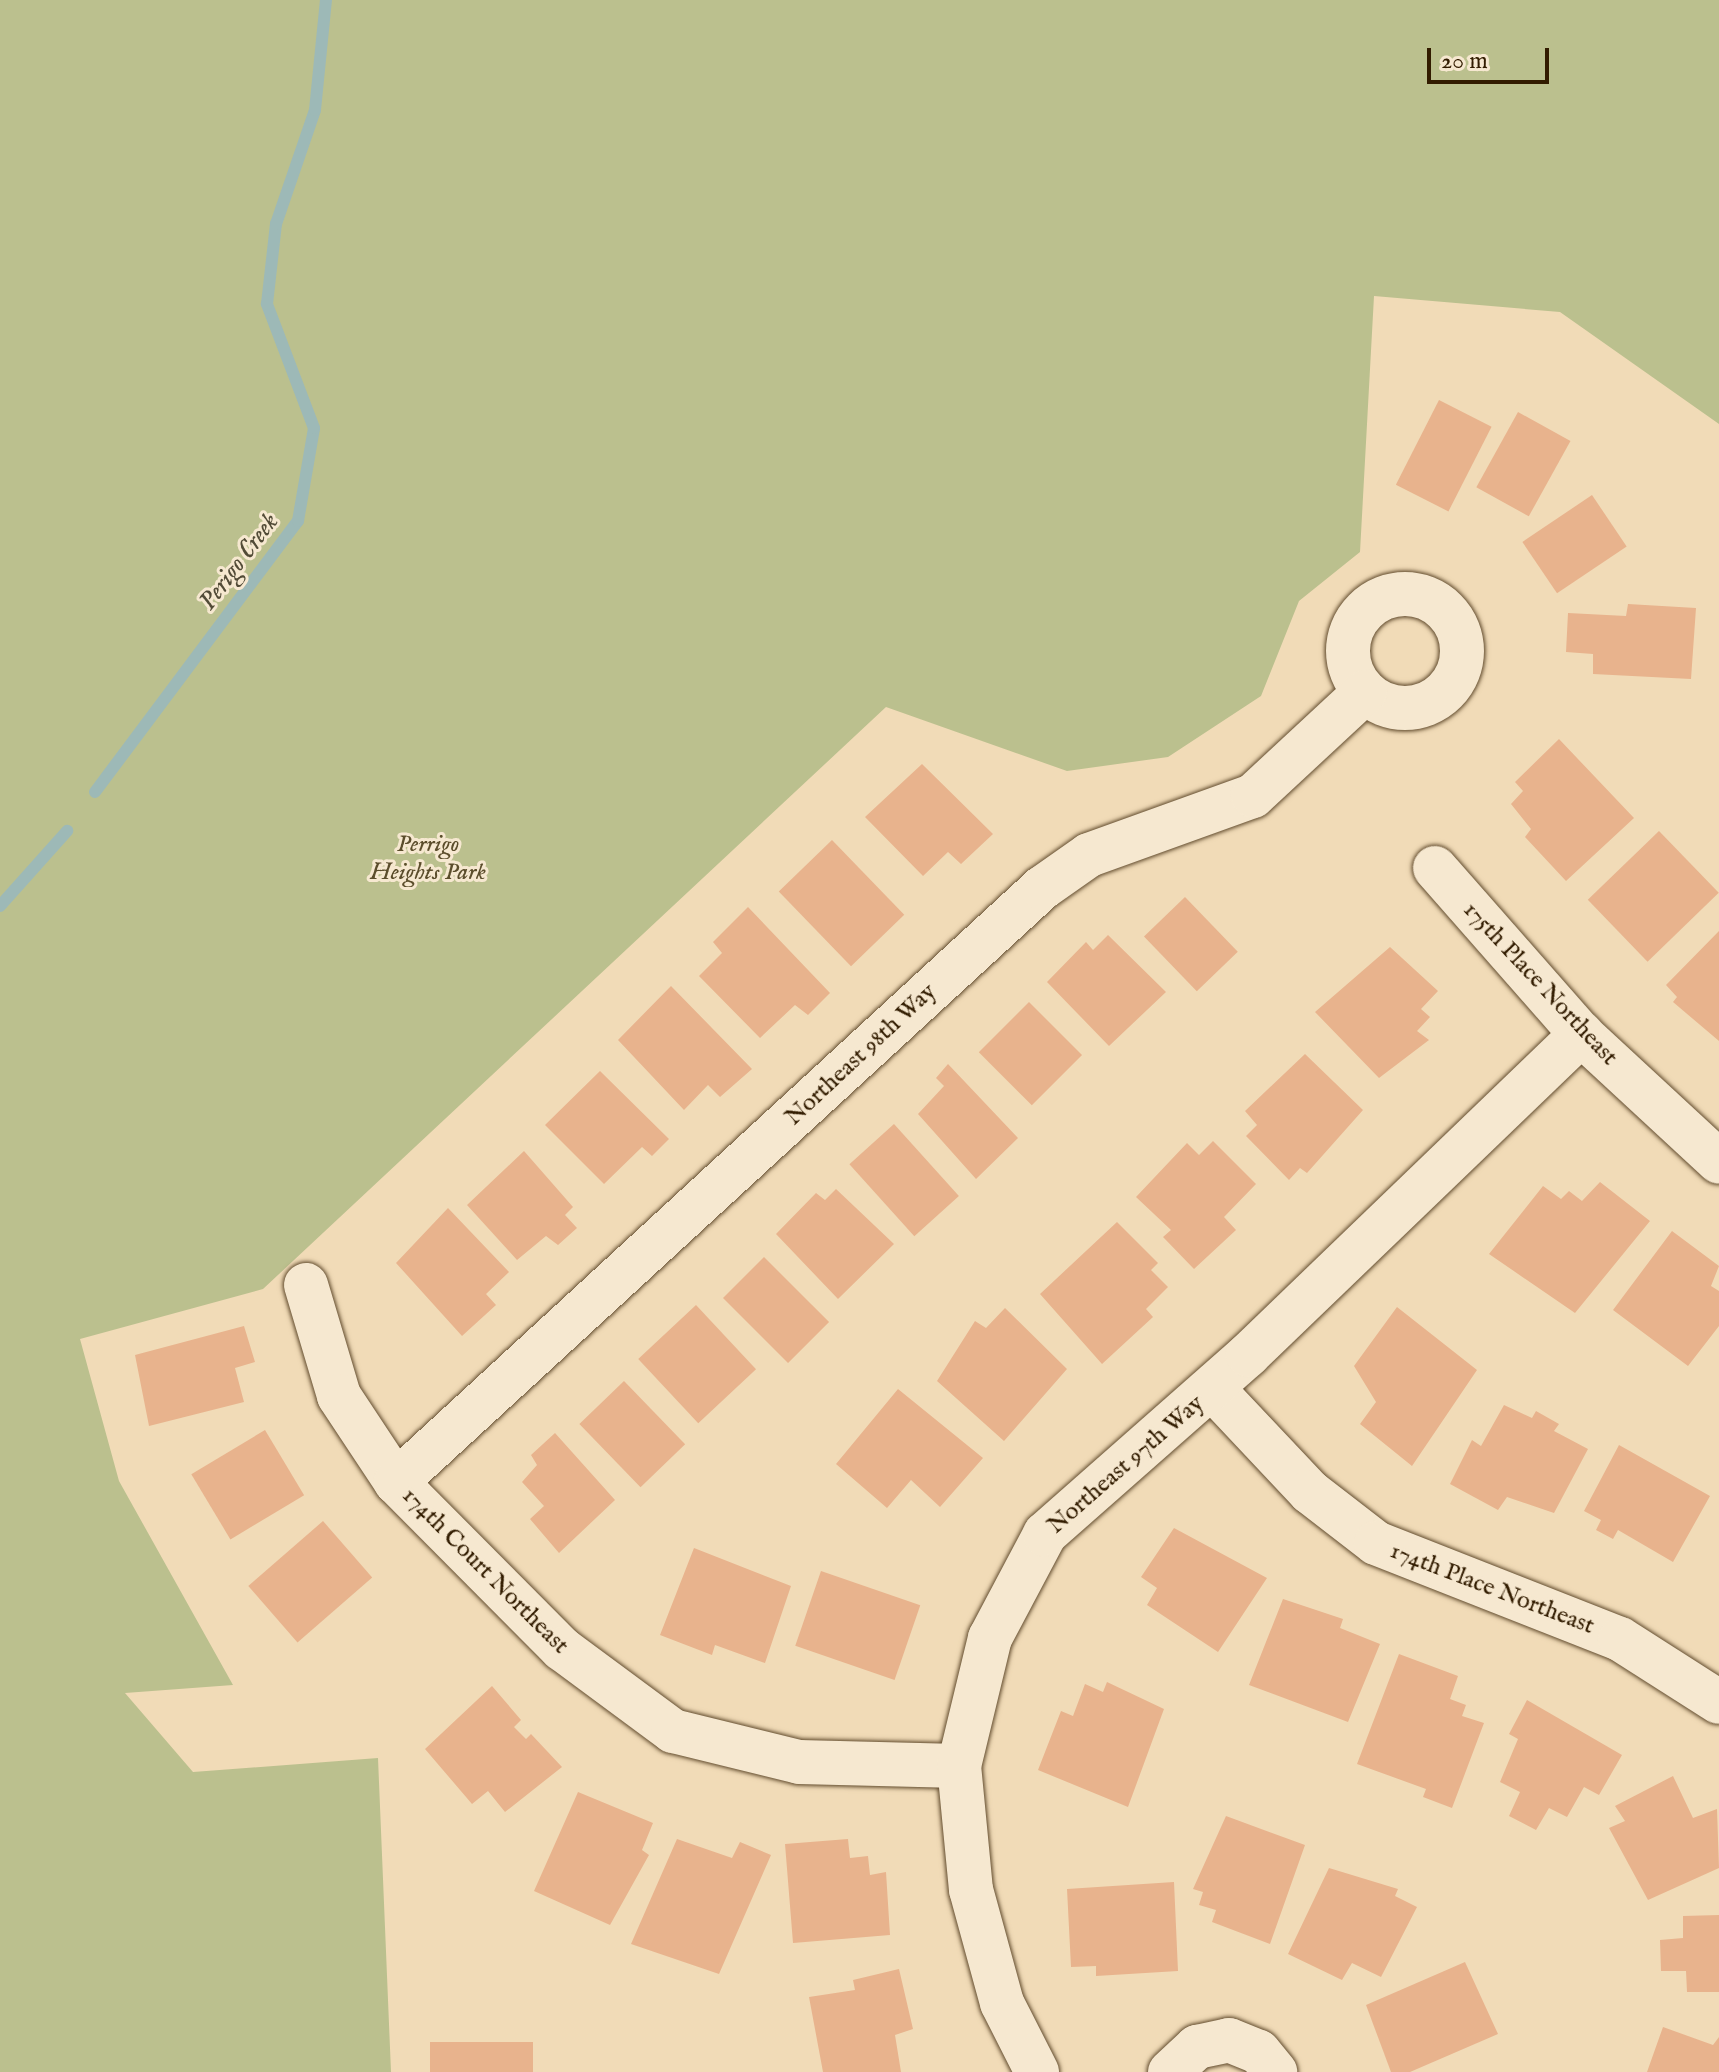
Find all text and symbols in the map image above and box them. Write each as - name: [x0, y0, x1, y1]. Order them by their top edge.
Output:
- scale bar: [1431, 32, 1553, 82]
- text: 20 m: [1441, 46, 1488, 77]
- water label: Perigo Creek: [192, 507, 286, 617]
- park label: Perrigo Heights Park: [370, 831, 486, 887]
- street label: 175th Place Northeast: [1457, 896, 1623, 1072]
- street label: Northeast 98th Way: [780, 978, 942, 1132]
- street label: Northeast 97th Way: [1042, 1389, 1210, 1541]
- street label: 174th Court Northeast: [396, 1482, 574, 1660]
- street label: 174th Place Northeast: [1386, 1537, 1598, 1641]

